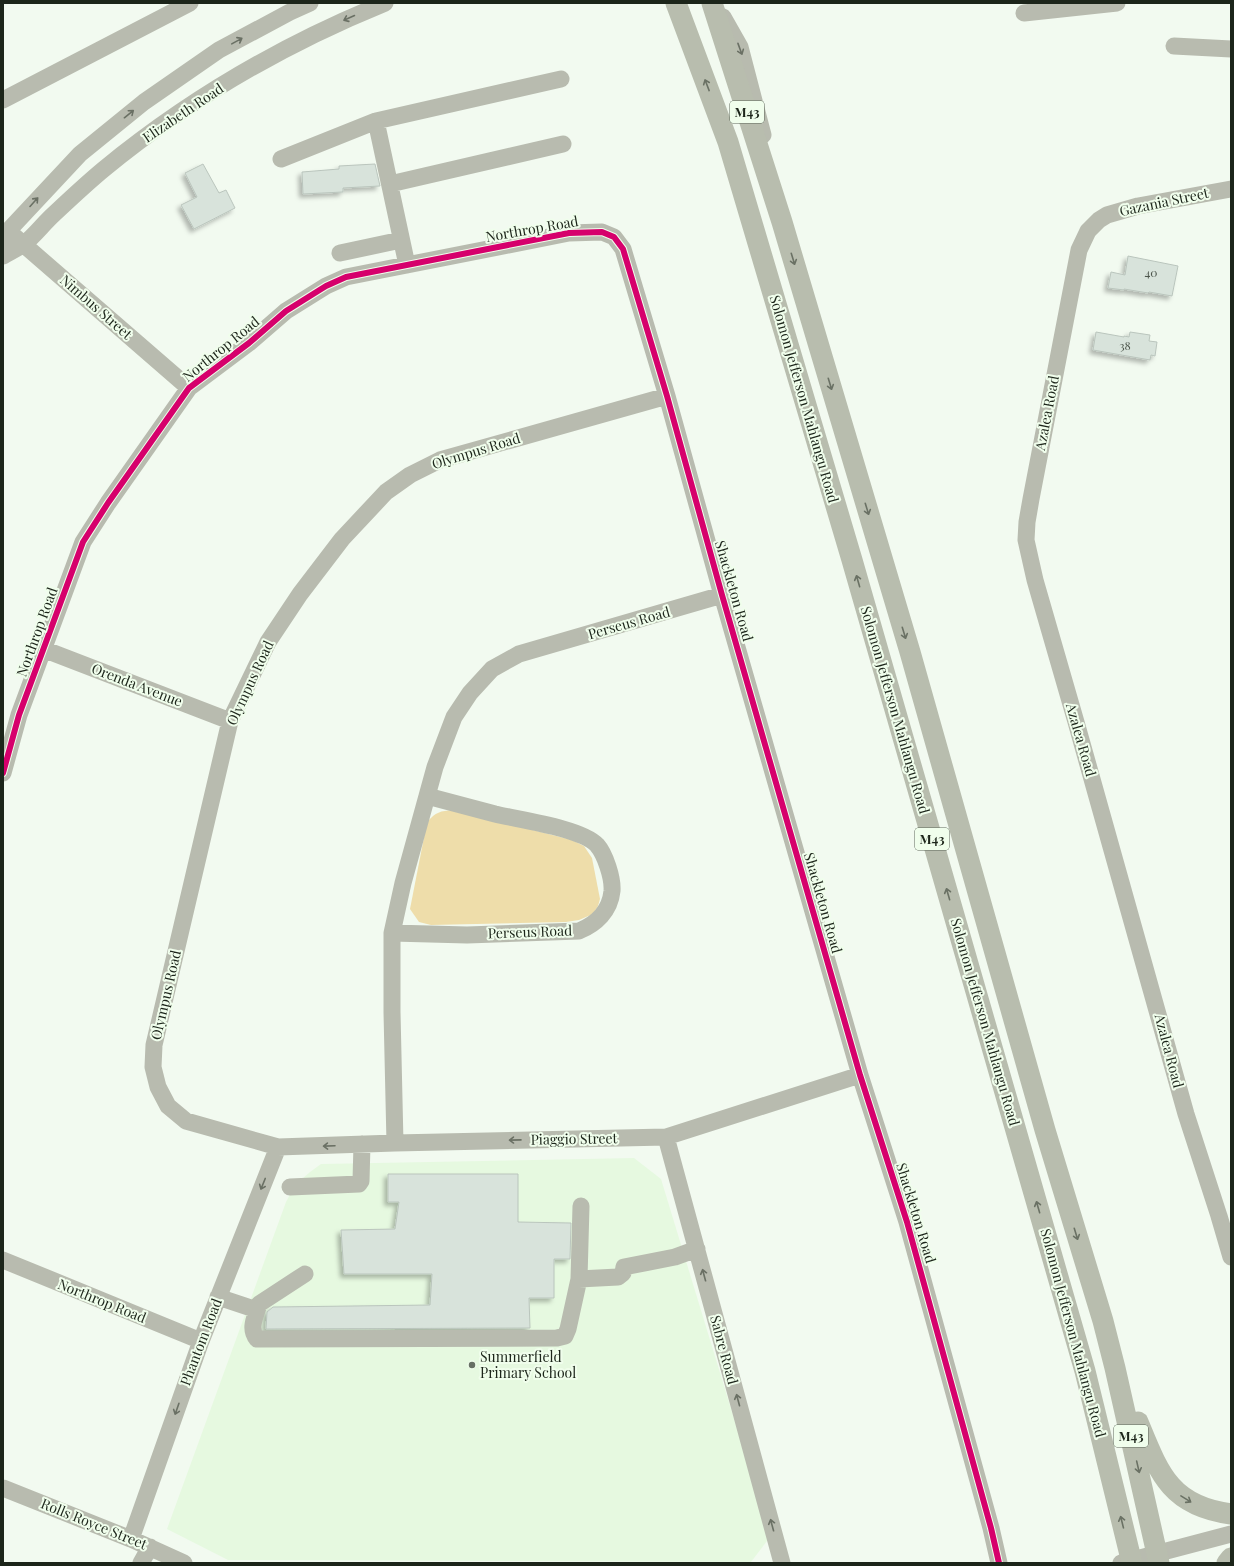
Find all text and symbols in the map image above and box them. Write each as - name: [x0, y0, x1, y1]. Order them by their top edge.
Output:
- one-way arrow: [343, 15, 355, 22]
- one-way arrow: [231, 36, 243, 44]
- one-way arrow: [736, 43, 744, 55]
- street label: Elizabeth Road: [139, 78, 227, 147]
- one-way arrow: [703, 80, 711, 92]
- road number: M43: [730, 101, 764, 123]
- one-way arrow: [124, 109, 135, 118]
- street label: Gazania Street: [1118, 183, 1211, 220]
- one-way arrow: [29, 197, 39, 207]
- street label: Northrop Road: [484, 211, 580, 246]
- one-way arrow: [790, 253, 797, 266]
- house number: 40: [1144, 264, 1158, 280]
- street label: Nimbus Street: [56, 270, 137, 344]
- street label: Solomon Jefferson Mahlangu Road: [766, 293, 843, 505]
- street label: Northrop Road: [178, 312, 263, 386]
- house number: 38: [1119, 337, 1131, 353]
- street label: Azalea Road: [1030, 374, 1063, 453]
- one-way arrow: [827, 377, 834, 390]
- street label: Olympus Road: [429, 428, 522, 473]
- one-way arrow: [864, 502, 871, 515]
- street label: Shackleton Road: [711, 538, 758, 644]
- one-way arrow: [854, 575, 861, 588]
- street label: Northrop Road: [12, 584, 62, 679]
- street label: Perseus Road: [586, 602, 672, 643]
- street label: Solomon Jefferson Mahlangu Road: [857, 604, 934, 816]
- one-way arrow: [901, 626, 908, 639]
- street label: Olympus Road: [222, 637, 278, 728]
- street label: Orenda Avenue: [89, 658, 185, 711]
- street label: Azalea Road: [1062, 700, 1101, 779]
- road number: M43: [915, 828, 949, 850]
- street label: Shackleton Road: [800, 850, 847, 956]
- one-way arrow: [944, 888, 951, 901]
- street label: Solomon Jefferson Mahlangu Road: [947, 916, 1024, 1128]
- street label: Perseus Road: [487, 921, 572, 942]
- street label: Olympus Road: [146, 948, 185, 1042]
- street label: Azalea Road: [1150, 1011, 1188, 1090]
- street label: Piaggio Street: [530, 1128, 619, 1149]
- one-way arrow: [509, 1136, 522, 1144]
- one-way arrow: [323, 1142, 336, 1149]
- street label: Shackleton Road: [892, 1160, 941, 1265]
- one-way arrow: [259, 1177, 267, 1189]
- one-way arrow: [1034, 1201, 1041, 1214]
- street label: Solomon Jefferson Mahlangu Road: [1036, 1226, 1111, 1439]
- one-way arrow: [1073, 1228, 1080, 1241]
- one-way arrow: [699, 1268, 707, 1281]
- street label: Northrop Road: [55, 1274, 149, 1327]
- street label: Phantom Road: [175, 1295, 226, 1388]
- street label: Sabre Road: [706, 1313, 743, 1387]
- place label: Summerfield Primary School: [480, 1347, 576, 1382]
- marker: Summerfield Primary School: [467, 1360, 477, 1370]
- one-way arrow: [734, 1394, 741, 1407]
- one-way arrow: [172, 1403, 180, 1415]
- road number: M43: [1114, 1425, 1148, 1447]
- one-way arrow: [1135, 1460, 1143, 1473]
- street label: Rolls Royce Street: [38, 1494, 151, 1554]
- one-way arrow: [1180, 1495, 1191, 1503]
- one-way arrow: [1118, 1516, 1126, 1529]
- one-way arrow: [768, 1519, 775, 1532]

